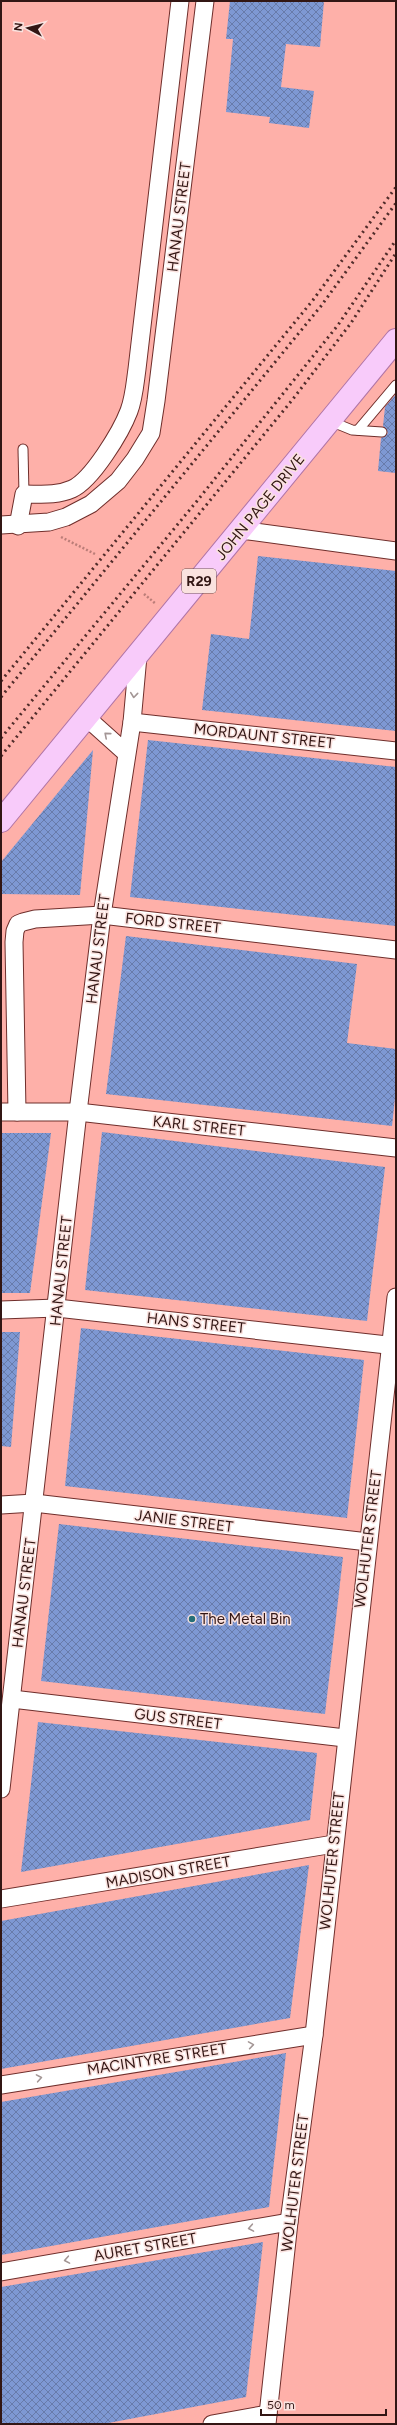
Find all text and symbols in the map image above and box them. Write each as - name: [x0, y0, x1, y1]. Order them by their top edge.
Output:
- north arrow: [8, 8, 48, 48]
- text: N: [12, 22, 26, 32]
- street label: HANAU STREET: [163, 160, 195, 273]
- street label: JOHN PAGE DRIVE: [212, 450, 308, 564]
- road number: R29: [182, 569, 216, 593]
- one-way arrow: [130, 692, 139, 698]
- street label: MORDAUNT STREET: [193, 720, 336, 752]
- one-way arrow: [104, 732, 112, 740]
- street label: HANAU STREET: [82, 892, 114, 1005]
- street label: FORD STREET: [124, 909, 222, 937]
- street label: KARL STREET: [152, 1112, 247, 1140]
- street label: HANAU STREET: [46, 1214, 76, 1327]
- street label: HANS STREET: [146, 1309, 247, 1337]
- street label: WOLHUTER STREET: [351, 1468, 385, 1609]
- street label: JANIE STREET: [134, 1506, 235, 1536]
- street label: HANAU STREET: [8, 1536, 40, 1649]
- place label: The Metal Bin: [200, 1610, 291, 1628]
- marker: The Metal Bin: [187, 1614, 197, 1624]
- street label: GUS STREET: [133, 1705, 223, 1733]
- street label: WOLHUTER STREET: [316, 1790, 348, 1931]
- street label: MADISON STREET: [104, 1852, 232, 1892]
- street label: MACINTYRE STREET: [86, 2039, 229, 2079]
- one-way arrow: [248, 2041, 254, 2050]
- one-way arrow: [36, 2075, 43, 2083]
- street label: WOLHUTER STREET: [278, 2112, 312, 2253]
- one-way arrow: [248, 2224, 254, 2232]
- street label: AURET STREET: [92, 2229, 198, 2265]
- one-way arrow: [64, 2256, 71, 2264]
- scale bar: [261, 2391, 386, 2417]
- text: 50 m: [267, 2398, 295, 2412]

